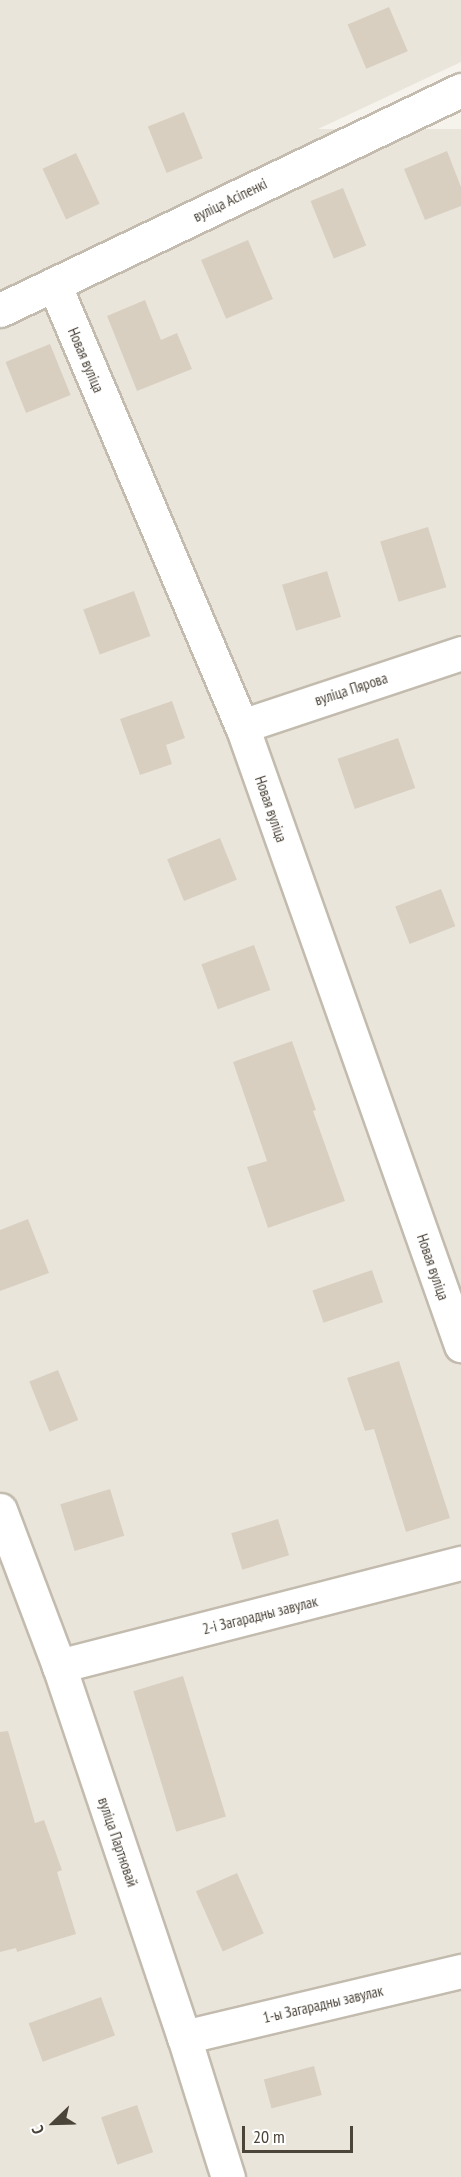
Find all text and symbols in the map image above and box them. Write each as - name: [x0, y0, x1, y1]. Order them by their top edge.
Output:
- street label: вуліца Асіпенкі: [190, 174, 270, 226]
- street label: Новая вуліца: [64, 325, 108, 395]
- street label: вуліца Пярова: [312, 669, 390, 709]
- street label: Новая вуліца: [251, 773, 291, 845]
- street label: Новая вуліца: [413, 1231, 453, 1303]
- street label: 2-і Загарадны завулак: [201, 1592, 319, 1638]
- street label: вуліца Партновай: [94, 1795, 142, 1889]
- street label: 1-ы Загарадны завулак: [261, 1981, 385, 2027]
- north arrow: [24, 2093, 84, 2153]
- scale bar: [245, 2114, 356, 2152]
- text: С: [27, 2123, 48, 2137]
- text: 20 m: [253, 2125, 285, 2148]

